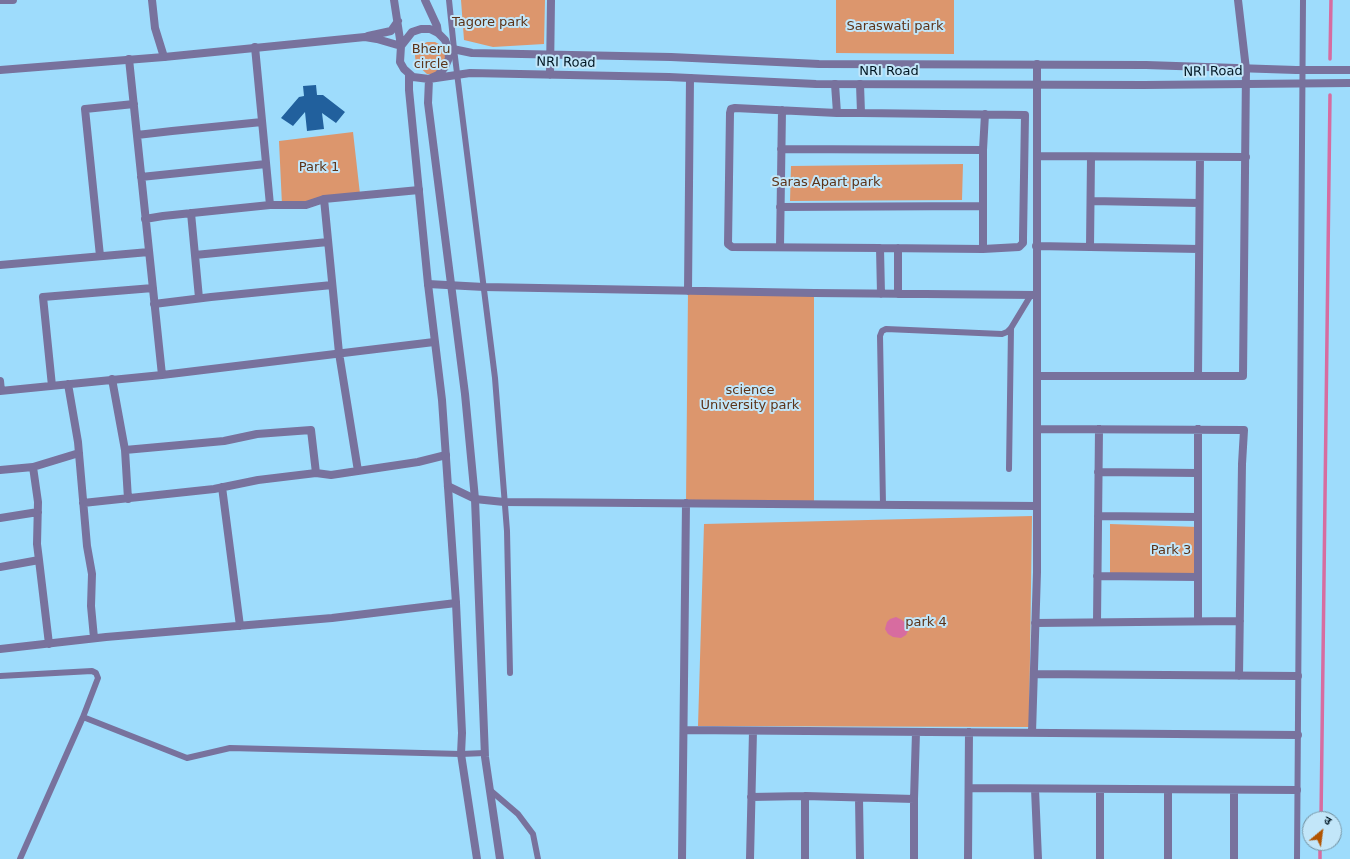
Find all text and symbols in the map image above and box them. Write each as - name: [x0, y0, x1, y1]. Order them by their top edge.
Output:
- park label: Tagore park: [452, 15, 528, 31]
- park label: Saraswati park: [847, 19, 943, 35]
- park label: Bheru circle: [412, 42, 450, 73]
- street label: NRI Road: [536, 55, 596, 71]
- street label: NRI Road: [859, 64, 919, 80]
- street label: NRI Road: [1183, 64, 1243, 80]
- park label: Park 1: [299, 160, 339, 176]
- park label: Saras Apart park: [771, 175, 881, 191]
- park label: science University park: [701, 383, 799, 414]
- park label: Park 3: [1151, 543, 1191, 559]
- park label: park 4: [905, 615, 947, 631]
- north arrow: [1302, 811, 1342, 851]
- text: उ: [1322, 814, 1334, 828]

